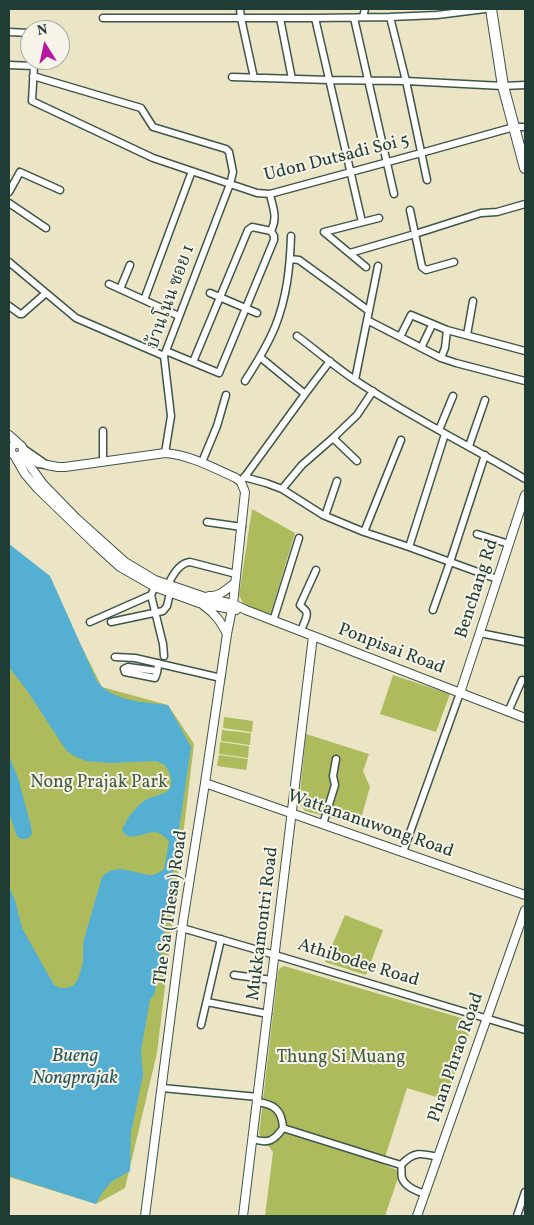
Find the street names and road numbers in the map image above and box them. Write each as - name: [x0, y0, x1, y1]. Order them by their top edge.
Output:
- street label: Udon Dutsadi Soi 5: [262, 131, 412, 187]
- street label: บ้านโนน ซอย 1: [143, 242, 201, 352]
- street label: Benchang Rd: [452, 536, 504, 642]
- street label: Ponpisai Road: [335, 620, 447, 680]
- street label: Wattananuwong Road: [284, 786, 456, 864]
- street label: The Sa (Thesa) Road: [150, 829, 194, 987]
- street label: Mukkamontri Road: [244, 846, 284, 1002]
- street label: Athibodee Road: [295, 935, 421, 993]
- street label: Phan Phrao Road: [425, 990, 489, 1126]

